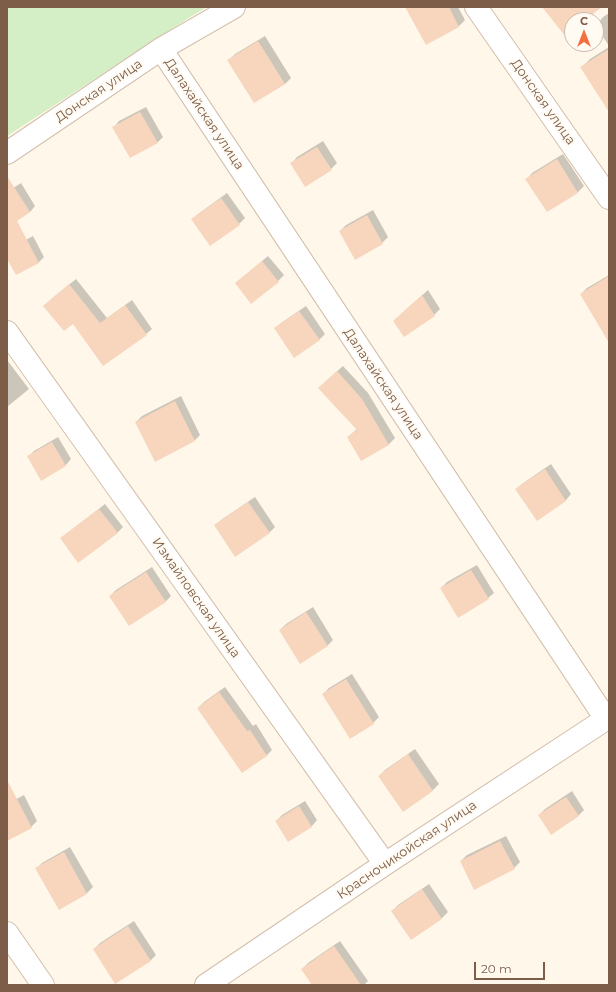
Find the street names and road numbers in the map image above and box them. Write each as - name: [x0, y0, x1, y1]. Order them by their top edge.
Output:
- street label: Далахайская улица: [161, 55, 247, 173]
- street label: Донская улица: [53, 56, 145, 126]
- street label: Донская улица: [508, 56, 578, 148]
- street label: Далахайская улица: [340, 325, 426, 443]
- street label: Измайловская улица: [149, 535, 243, 661]
- street label: Красночикойская улица: [334, 797, 480, 903]

